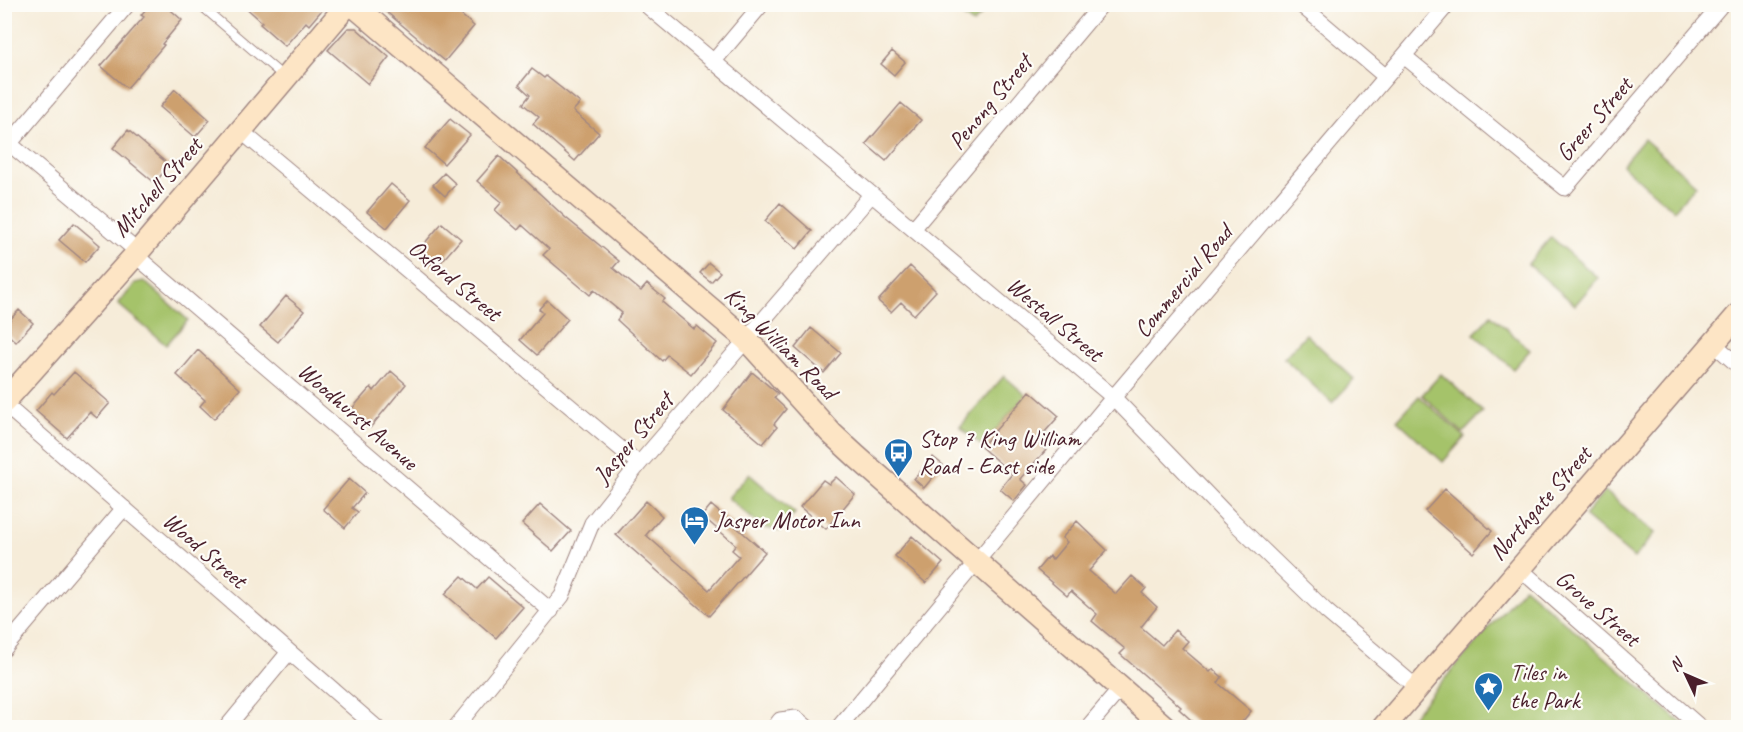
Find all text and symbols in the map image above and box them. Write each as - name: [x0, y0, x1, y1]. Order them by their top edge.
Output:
- street label: Penong Street: [942, 46, 1040, 156]
- street label: Greer Street: [1549, 69, 1640, 167]
- street label: Mitchell Street: [105, 129, 210, 243]
- street label: Commercial Road: [1127, 216, 1241, 344]
- street label: Oxford Street: [402, 233, 509, 329]
- street label: Westall Street: [1001, 270, 1111, 369]
- street label: King William Road: [718, 280, 846, 408]
- street label: Woodhurst Avenue: [292, 356, 426, 478]
- street label: Jasper Street: [586, 384, 682, 490]
- place label: Stop 7 King William Road - East side: [919, 423, 1082, 481]
- bus stop icon: Stop 7 King William Road - East side: [882, 436, 914, 478]
- street label: Northgate Street: [1482, 438, 1599, 566]
- hotel icon: Jasper Motor Inn: [678, 504, 710, 546]
- street label: Wood Street: [157, 505, 255, 596]
- place label: Jasper Motor Inn: [714, 505, 861, 535]
- street label: Grove Street: [1550, 563, 1648, 654]
- north arrow: [1656, 645, 1716, 705]
- text: N: [1665, 653, 1689, 676]
- place label: Tiles in the Park: [1510, 657, 1582, 715]
- place icon: Tiles in the Park: [1473, 670, 1505, 712]

